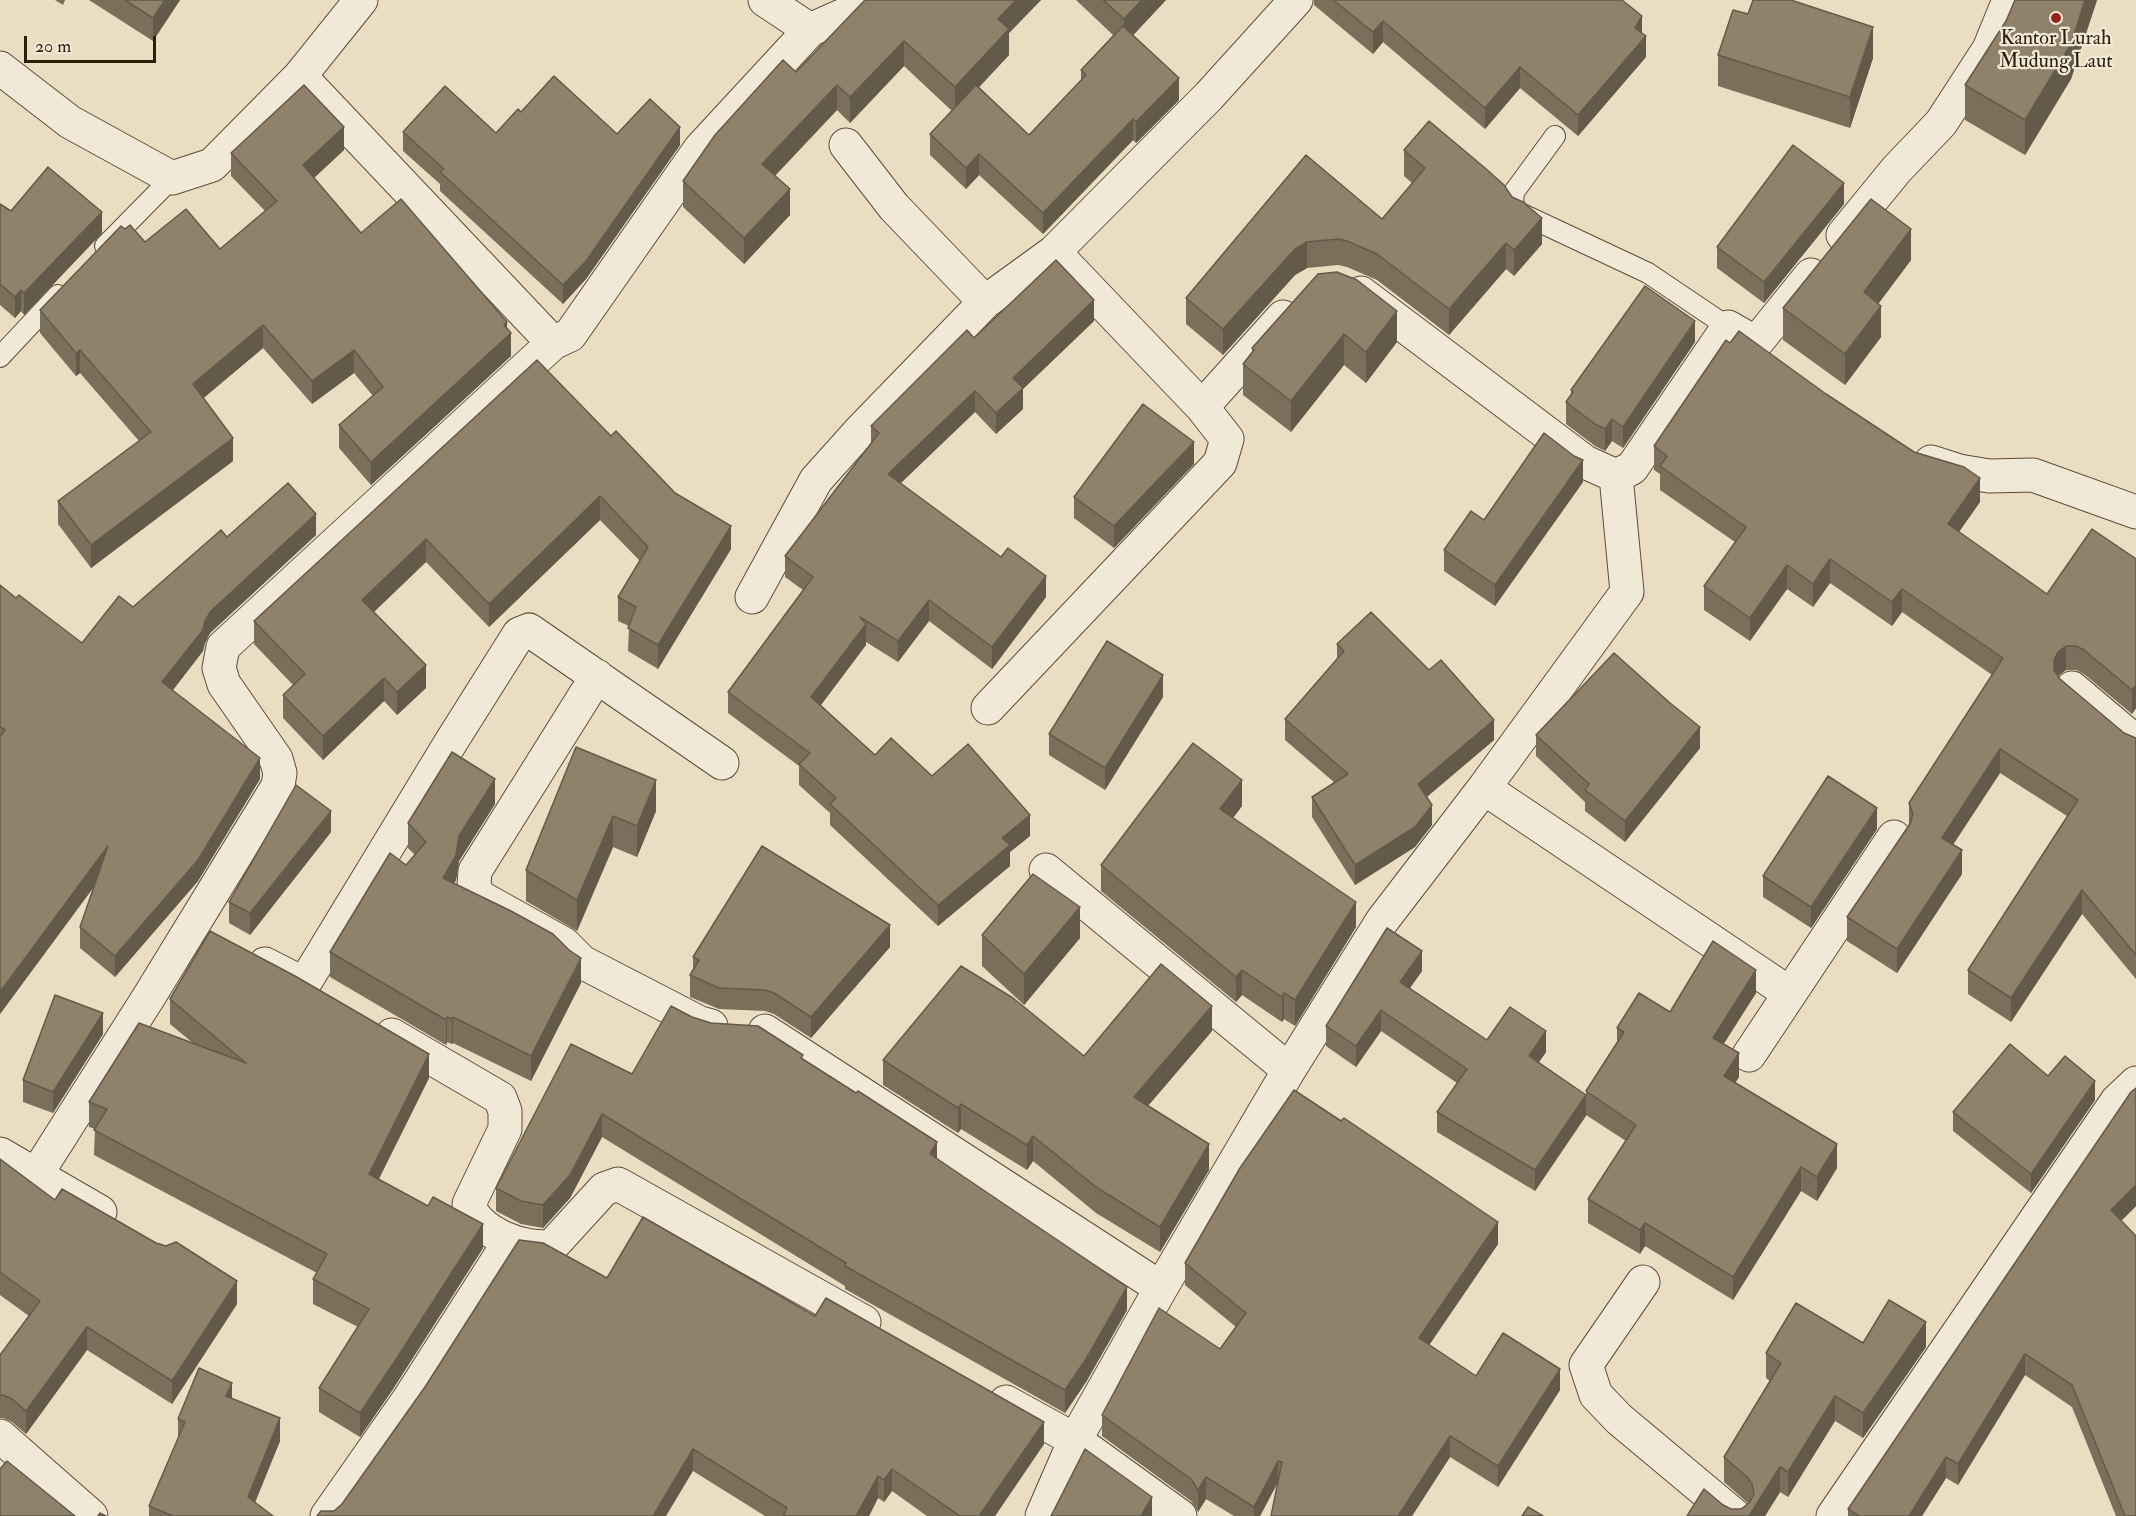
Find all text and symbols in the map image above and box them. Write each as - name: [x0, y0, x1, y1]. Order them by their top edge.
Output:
- marker: Kantor Lurah Mudung Laut: [2049, 11, 2063, 25]
- scale bar: [27, 24, 159, 62]
- place label: Kantor Lurah Mudung Laut: [1999, 28, 2113, 75]
- text: 20 m: [35, 35, 71, 58]

